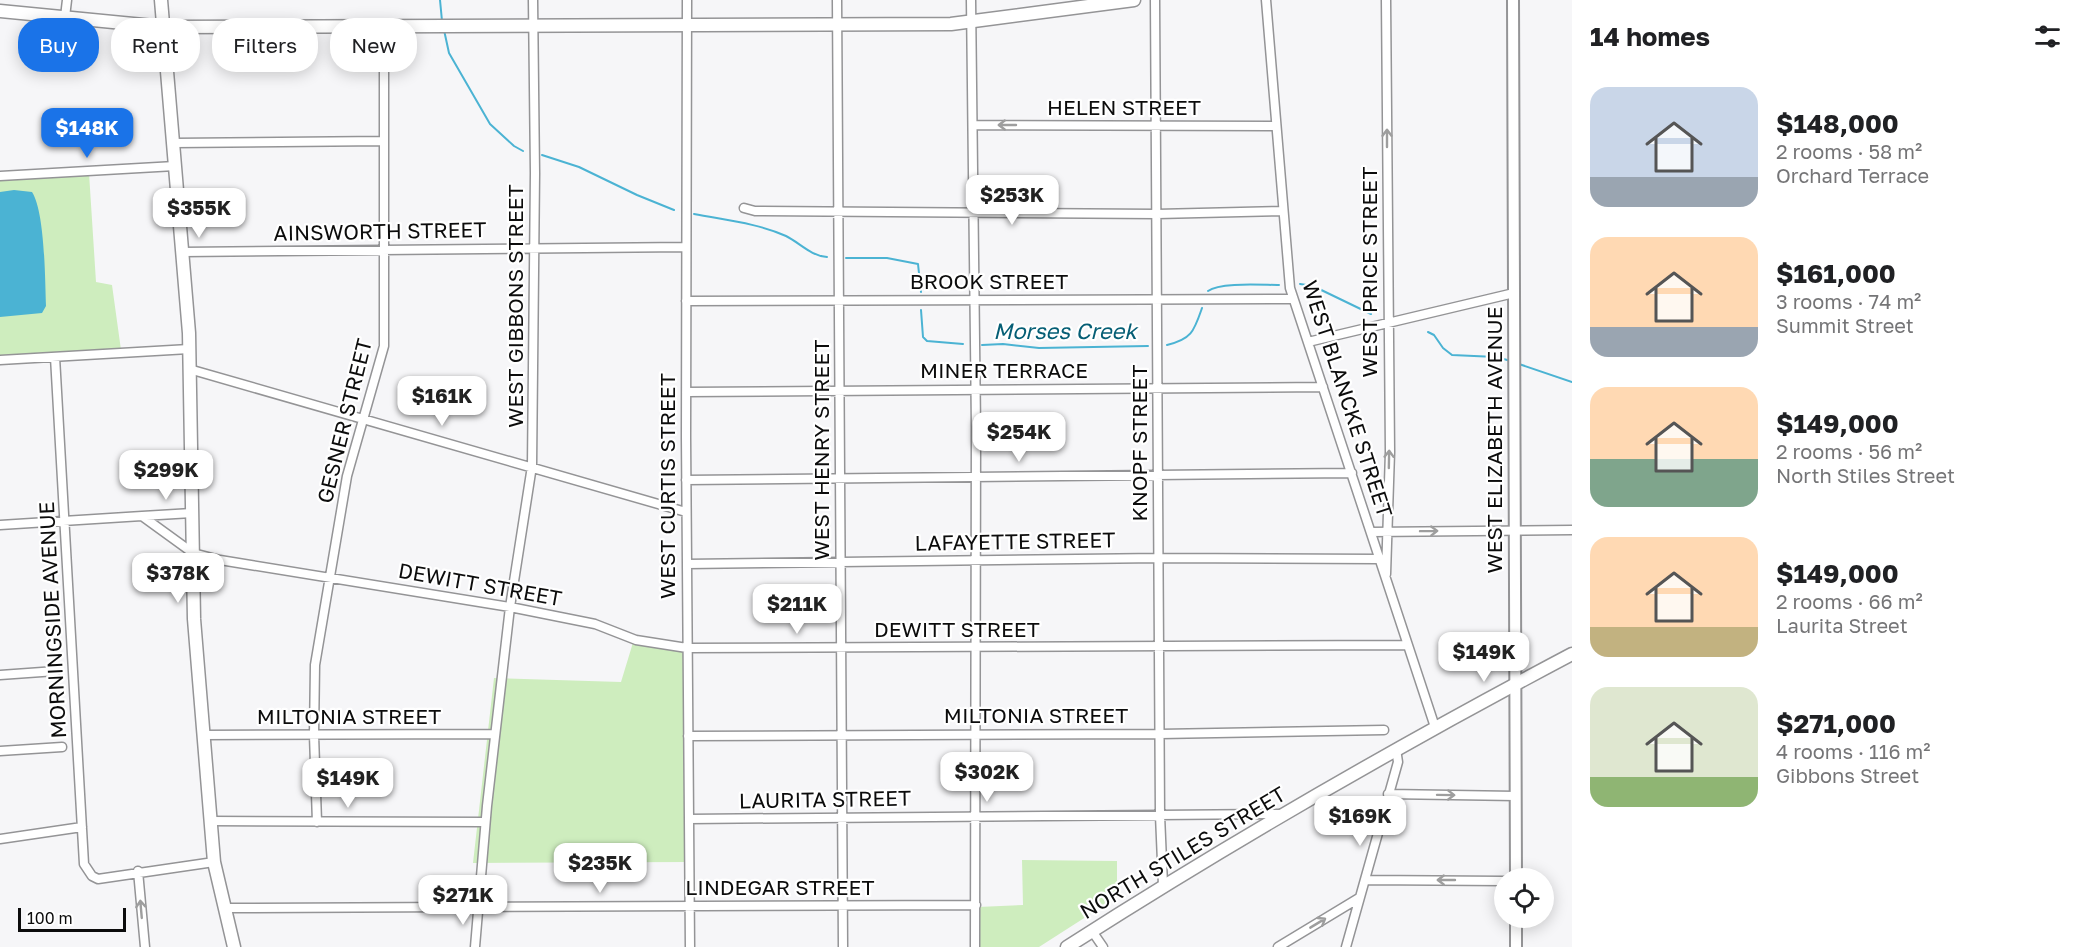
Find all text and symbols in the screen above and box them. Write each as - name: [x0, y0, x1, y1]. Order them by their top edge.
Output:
- chip: Buy: [18, 18, 99, 72]
- chip: Rent: [111, 18, 200, 72]
- chip: Filters: [212, 18, 318, 72]
- chip: New: [330, 18, 417, 72]
- icon: filters: [2031, 20, 2064, 53]
- text: 14 homes: [1590, 21, 1710, 52]
- street label: HELEN STREET: [1047, 94, 1201, 120]
- pin: $148K: [45, 108, 129, 159]
- text: $148,000: [1776, 108, 1899, 139]
- icon: home: [1638, 111, 1710, 183]
- text: $148K: [55, 115, 119, 139]
- one-way arrow: [998, 119, 1018, 131]
- one-way arrow: [1382, 129, 1393, 149]
- text: 2 rooms · 58 m²: [1776, 139, 1922, 163]
- text: Orchard Terrace: [1776, 163, 1929, 187]
- street label: WEST PRICE STREET: [1356, 167, 1382, 377]
- pin: $253K: [970, 175, 1054, 226]
- text: $253K: [980, 182, 1044, 206]
- street label: WEST GIBBONS STREET: [502, 184, 528, 428]
- pin: $355K: [157, 188, 241, 239]
- text: $355K: [167, 195, 231, 219]
- street label: AINSWORTH STREET: [273, 216, 487, 246]
- text: $161,000: [1776, 258, 1896, 289]
- icon: home: [1638, 261, 1710, 333]
- street label: BROOK STREET: [910, 268, 1068, 294]
- street label: WEST BLANCKE STREET: [1297, 277, 1399, 520]
- text: 3 rooms · 74 m²: [1776, 289, 1921, 313]
- street label: WEST ELIZABETH AVENUE: [1481, 307, 1507, 574]
- text: Summit Street: [1776, 313, 1914, 337]
- water label: Morses Creek: [993, 317, 1139, 344]
- street label: GESNER STREET: [311, 336, 377, 506]
- street label: WEST HENRY STREET: [808, 340, 834, 560]
- street label: MINER TERRACE: [920, 357, 1088, 383]
- street label: KNOPF STREET: [1126, 365, 1152, 521]
- street label: WEST CURTIS STREET: [654, 373, 680, 599]
- pin: $161K: [400, 376, 484, 427]
- text: $161K: [411, 383, 473, 407]
- text: $149,000: [1776, 408, 1899, 439]
- icon: home: [1638, 411, 1710, 483]
- pin: $254K: [977, 412, 1061, 463]
- text: $254K: [987, 419, 1051, 443]
- text: 2 rooms · 56 m²: [1776, 439, 1922, 463]
- pin: $299K: [124, 450, 208, 501]
- one-way arrow: [1384, 450, 1395, 470]
- text: $299K: [133, 457, 199, 481]
- text: North Stiles Street: [1776, 463, 1955, 487]
- street label: MORNINGSIDE AVENUE: [33, 501, 71, 739]
- one-way arrow: [1418, 525, 1438, 537]
- street label: LAFAYETTE STREET: [914, 526, 1116, 556]
- pin: $378K: [136, 553, 220, 604]
- street label: DEWITT STREET: [396, 557, 564, 611]
- text: $149,000: [1776, 558, 1899, 589]
- text: $378K: [146, 560, 210, 584]
- icon: home: [1638, 561, 1710, 633]
- pin: $211K: [755, 584, 839, 635]
- text: 2 rooms · 66 m²: [1776, 589, 1923, 613]
- text: $211K: [767, 591, 827, 615]
- text: Laurita Street: [1776, 613, 1908, 637]
- street label: DEWITT STREET: [874, 616, 1040, 642]
- pin: $149K: [1442, 632, 1526, 683]
- text: $149K: [1452, 639, 1516, 663]
- street label: MILTONIA STREET: [944, 702, 1128, 728]
- street label: MILTONIA STREET: [257, 703, 441, 729]
- text: $271,000: [1776, 708, 1896, 739]
- icon: home: [1638, 711, 1710, 783]
- text: 4 rooms · 116 m²: [1776, 739, 1931, 763]
- pin: $302K: [945, 752, 1029, 803]
- pin: $149K: [306, 758, 390, 809]
- text: $302K: [954, 759, 1020, 783]
- text: Gibbons Street: [1776, 763, 1919, 787]
- text: $149K: [316, 765, 380, 789]
- street label: NORTH STILES STREET: [1075, 780, 1290, 924]
- street label: LAURITA STREET: [739, 784, 911, 814]
- one-way arrow: [1436, 789, 1456, 801]
- pin: $169K: [1318, 796, 1402, 847]
- text: $169K: [1328, 803, 1392, 827]
- pin: $235K: [558, 843, 642, 894]
- text: $235K: [568, 850, 632, 874]
- map controls: [1494, 868, 1554, 928]
- button: locate: [1494, 868, 1554, 928]
- street label: LINDEGAR STREET: [685, 874, 875, 900]
- one-way arrow: [1437, 874, 1457, 886]
- pin: $271K: [421, 875, 505, 926]
- text: $271K: [432, 882, 494, 906]
- one-way arrow: [135, 900, 146, 920]
- scale bar: [18, 905, 126, 932]
- text: 100 m: [27, 908, 73, 928]
- one-way arrow: [1309, 916, 1326, 928]

